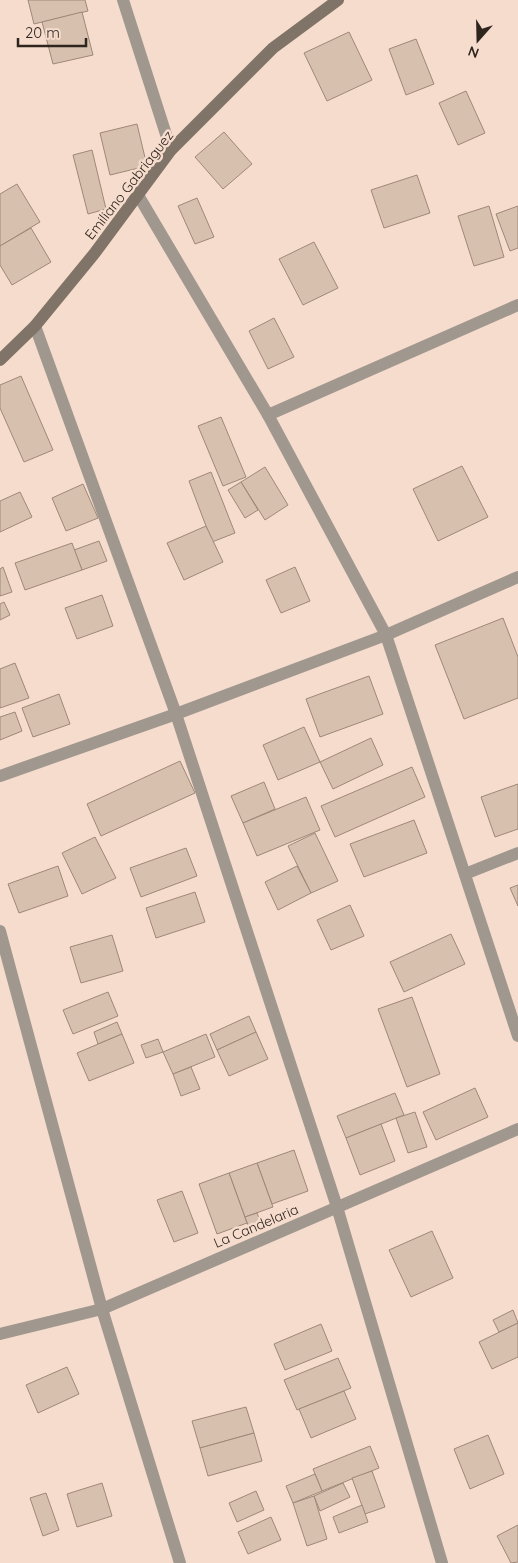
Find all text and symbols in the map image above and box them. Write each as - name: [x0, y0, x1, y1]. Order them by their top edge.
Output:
- scale bar: [18, 15, 85, 47]
- north arrow: [453, 15, 503, 65]
- text: 20 m: [25, 23, 60, 42]
- text: N: [466, 42, 481, 62]
- street label: Emiliano Gabriaguez: [81, 127, 177, 243]
- street label: La Candelaria: [211, 1200, 301, 1252]

